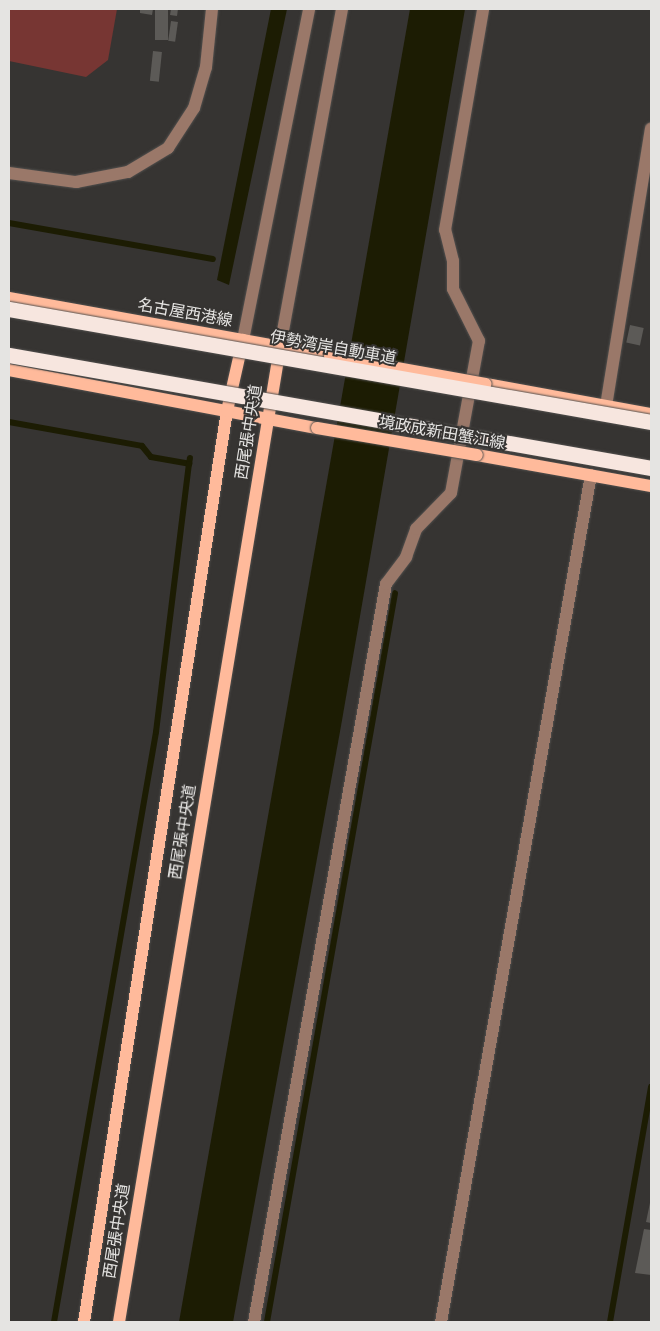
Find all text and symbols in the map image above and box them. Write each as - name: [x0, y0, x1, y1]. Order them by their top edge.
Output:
- street label: 名古屋西港線: [136, 295, 234, 331]
- street label: 伊勢湾岸自動車道: [268, 327, 398, 369]
- street label: 西尾張中央道: [232, 383, 266, 481]
- street label: 境政成新田蟹江線: [377, 412, 507, 454]
- street label: 西尾張中央道: [166, 783, 200, 881]
- street label: 西尾張中央道: [100, 1182, 134, 1280]

